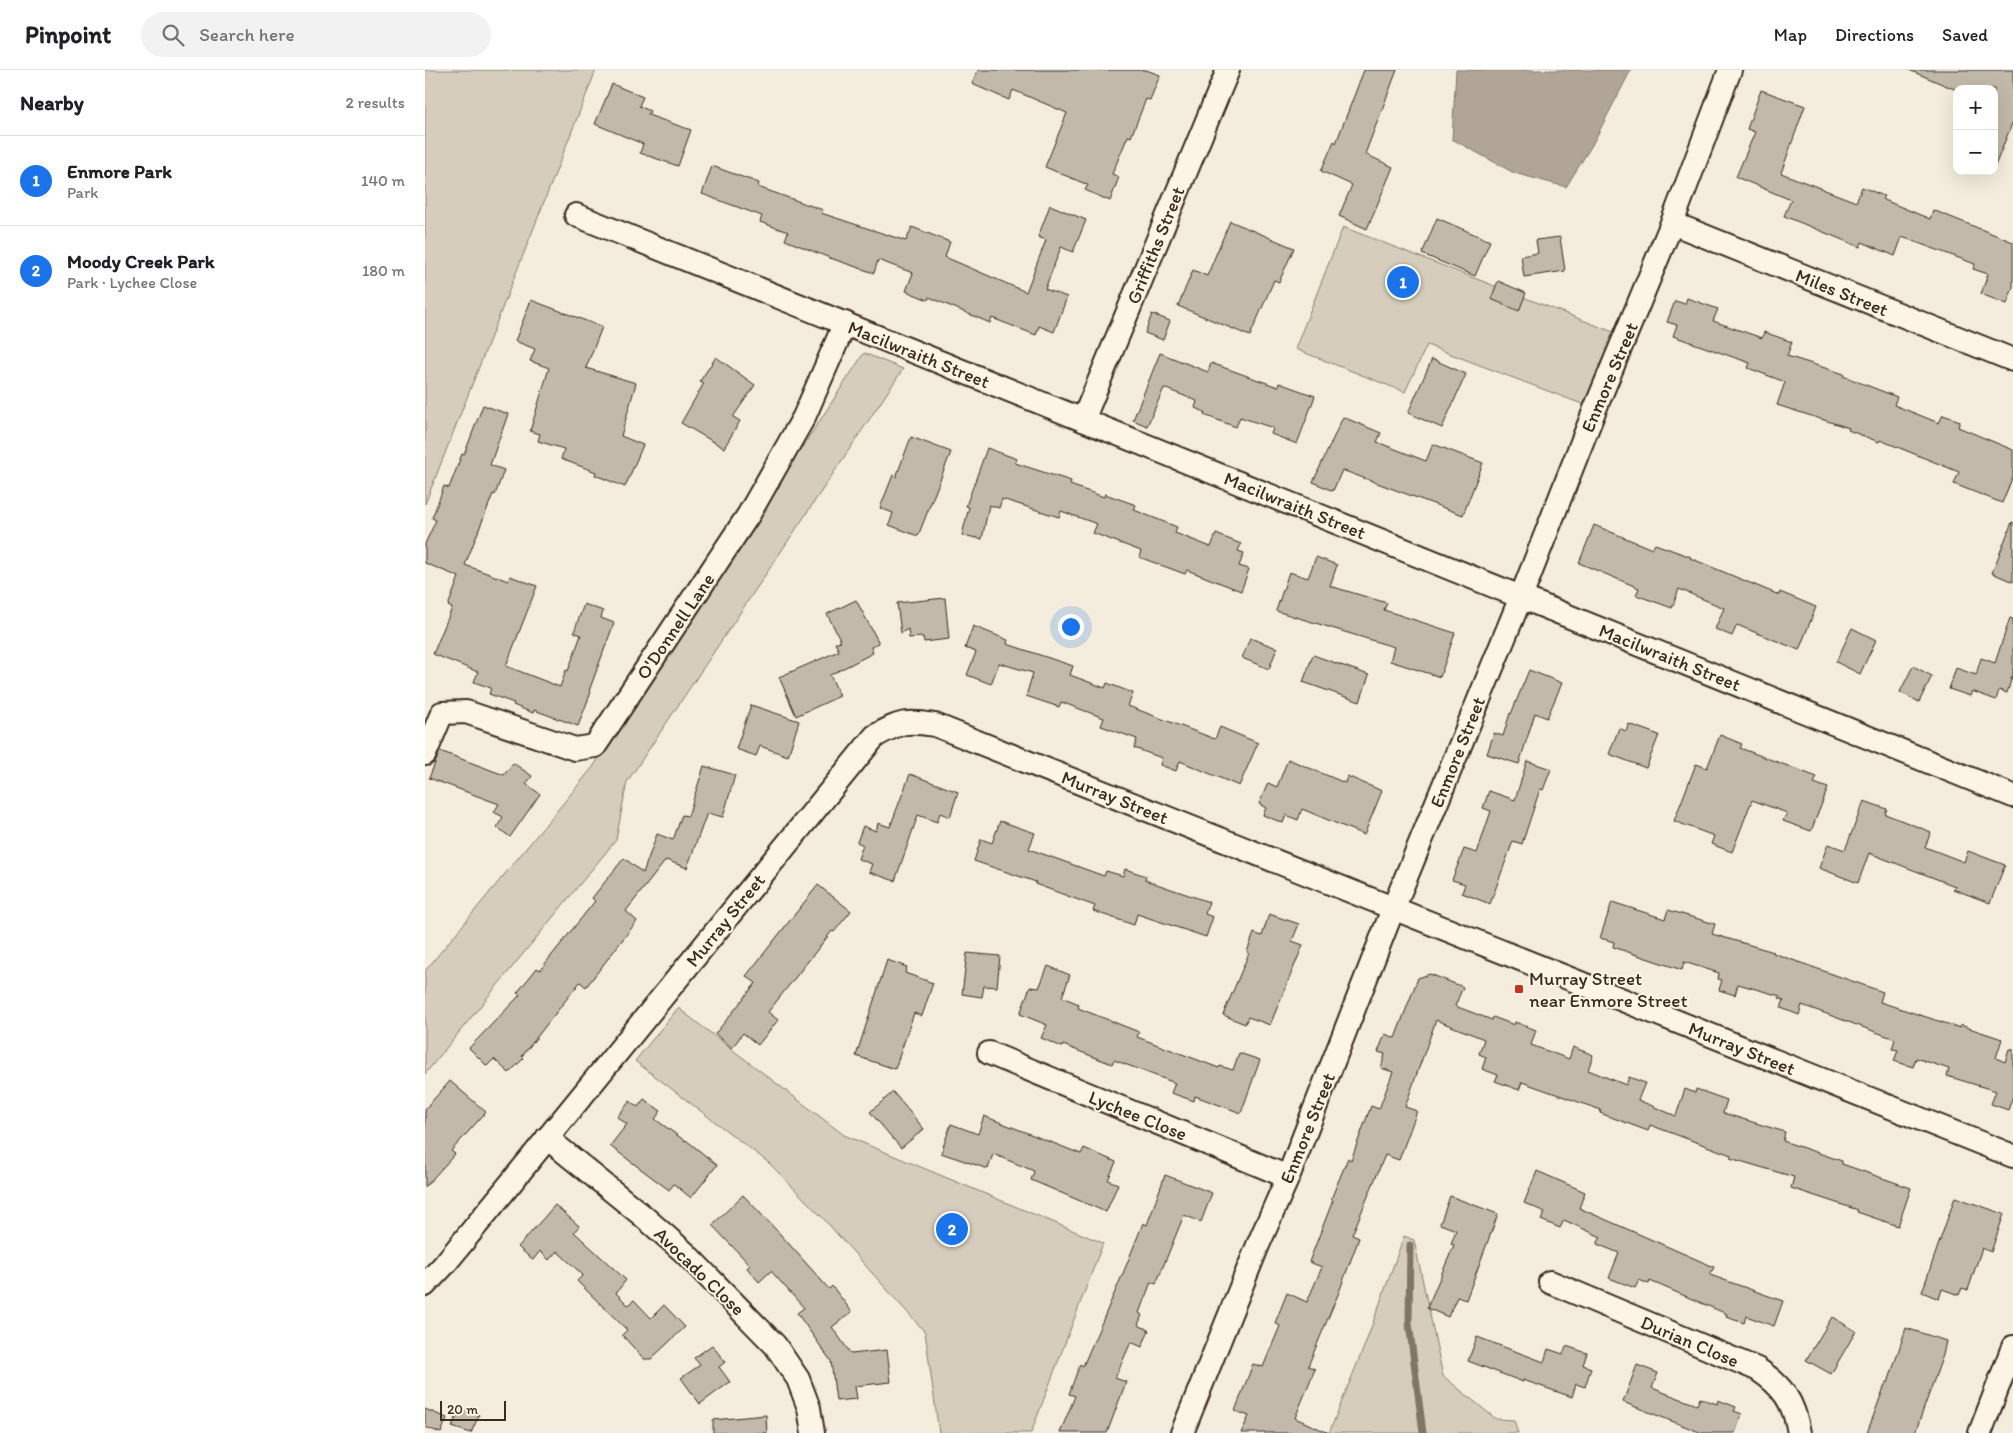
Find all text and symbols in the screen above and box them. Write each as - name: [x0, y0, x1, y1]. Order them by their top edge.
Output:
- search box: [141, 12, 491, 57]
- text: Pinpoint: [25, 20, 111, 49]
- icon: search: [159, 21, 187, 49]
- text: Search here: [199, 23, 294, 46]
- text: Map: [1774, 24, 1807, 46]
- text: Directions: [1835, 24, 1914, 46]
- text: Saved: [1942, 24, 1988, 46]
- map controls: [1953, 85, 1998, 175]
- button: +: [1953, 85, 1998, 130]
- text: Nearby: [20, 90, 84, 115]
- text: 2 results: [345, 93, 405, 112]
- button: −: [1953, 130, 1998, 175]
- text: Enmore Park: [67, 160, 172, 183]
- text: 1: [32, 171, 40, 190]
- text: 140 m: [361, 171, 405, 190]
- text: Park: [67, 183, 98, 202]
- street label: Griffiths Street: [1121, 183, 1189, 307]
- text: Moody Creek Park: [67, 250, 215, 273]
- text: 2: [32, 261, 40, 280]
- text: 180 m: [362, 261, 405, 280]
- pin: 1: [1387, 263, 1419, 301]
- street label: Miles Street: [1792, 264, 1891, 321]
- text: Park · Lychee Close: [67, 273, 197, 292]
- street label: Macilwraith Street: [845, 316, 993, 393]
- street label: Enmore Street: [1576, 319, 1643, 436]
- street label: Macilwraith Street: [1221, 467, 1369, 544]
- street label: O'Donnell Lane: [631, 569, 719, 684]
- your location: [1058, 614, 1084, 640]
- street label: Macilwraith Street: [1596, 619, 1744, 696]
- street label: Enmore Street: [1425, 693, 1490, 811]
- street label: Murray Street: [1058, 766, 1172, 829]
- street label: Murray Street: [681, 869, 770, 972]
- place label: Murray Street near Enmore Street: [1529, 967, 1688, 1012]
- marker: Murray Street near Enmore Street: [1513, 983, 1525, 995]
- street label: Murray Street: [1685, 1017, 1799, 1080]
- street label: Enmore Street: [1275, 1069, 1340, 1187]
- street label: Lychee Close: [1085, 1085, 1190, 1146]
- pin: 2: [936, 1210, 968, 1248]
- street label: Avocado Close: [649, 1222, 750, 1320]
- street label: Durian Close: [1637, 1310, 1742, 1372]
- scale bar: [440, 1398, 506, 1421]
- text: 20 m: [447, 1401, 478, 1418]

